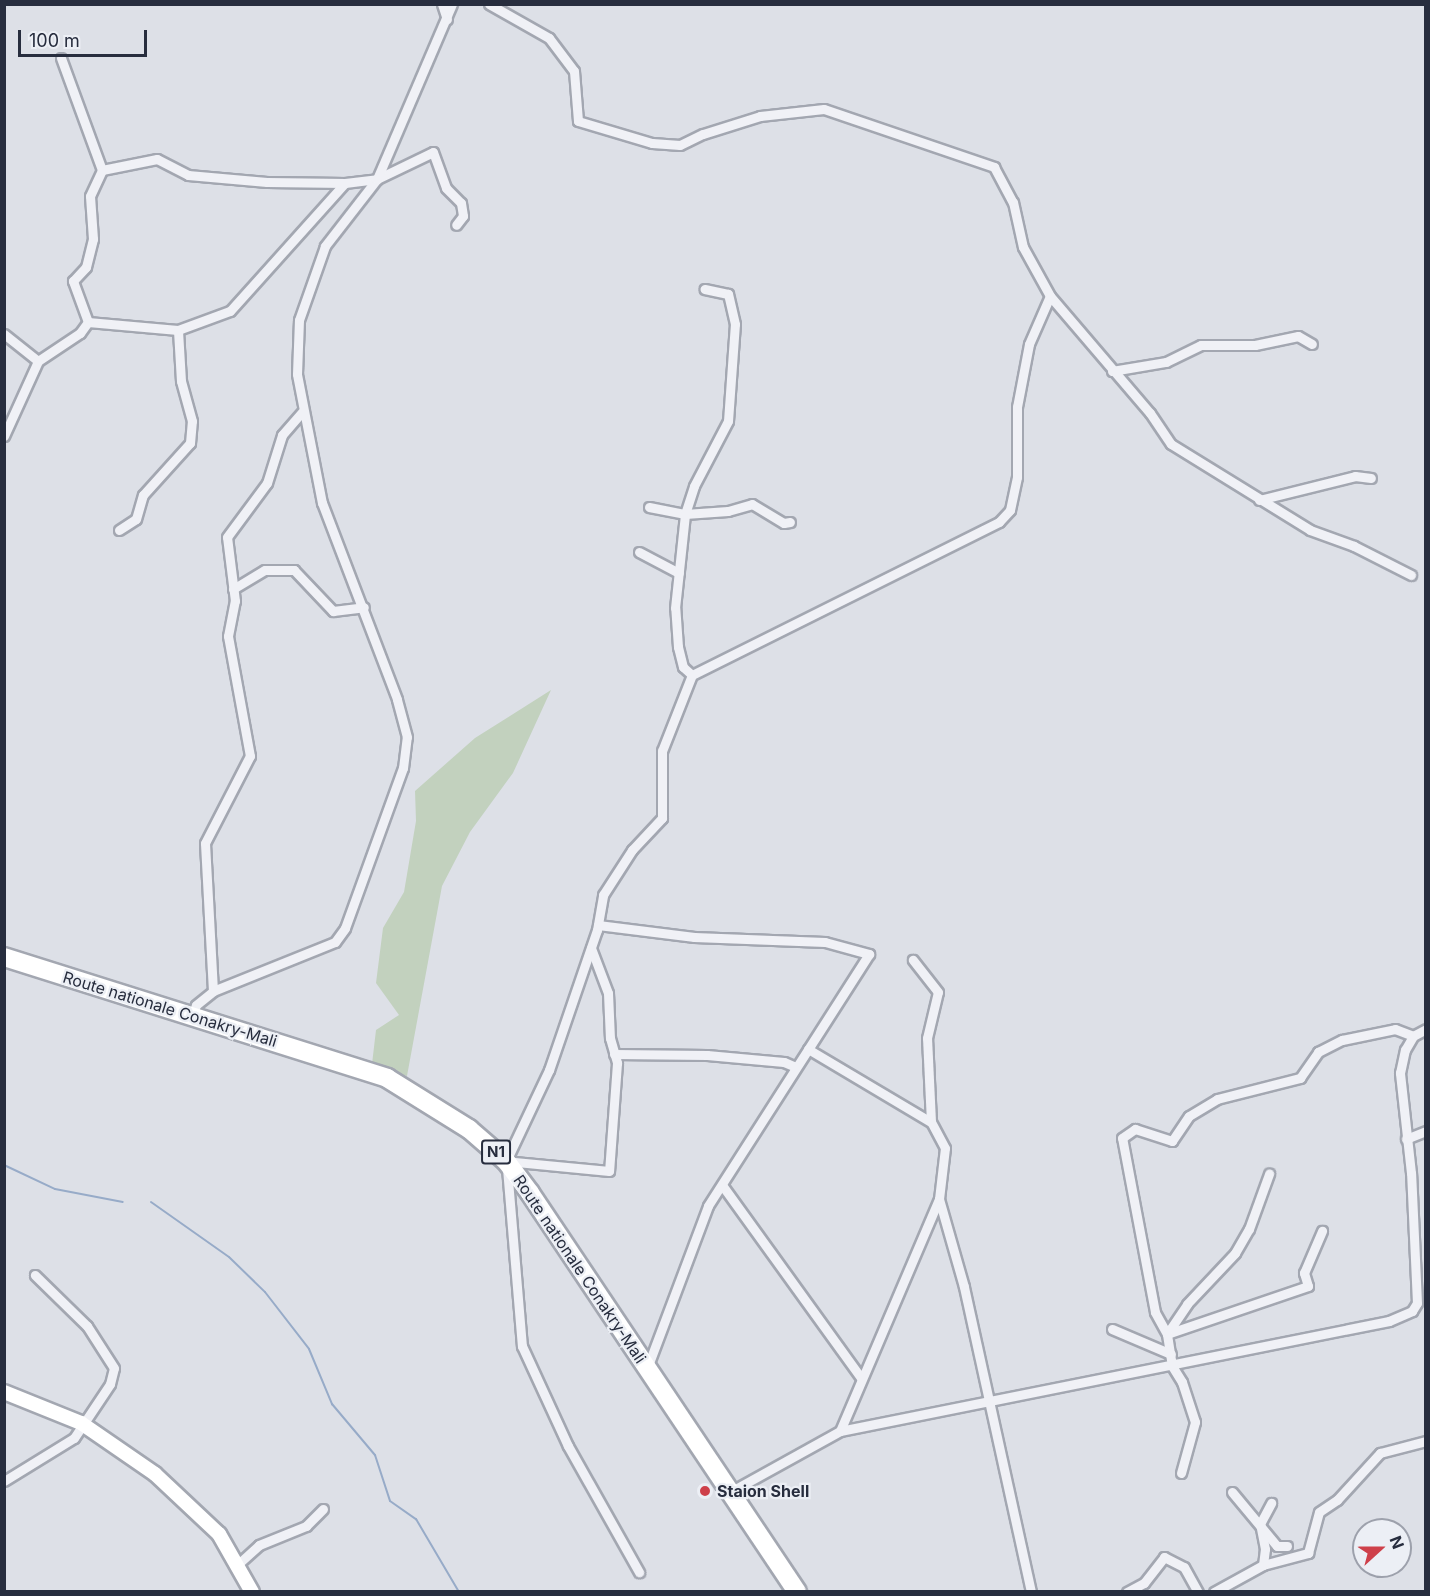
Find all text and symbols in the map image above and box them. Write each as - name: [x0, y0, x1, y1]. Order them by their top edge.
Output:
- scale bar: [21, 18, 150, 56]
- text: 100 m: [29, 30, 80, 51]
- street label: Route nationale Conakry-Mali: [61, 967, 279, 1051]
- road number: N1: [481, 1140, 511, 1164]
- street label: Route nationale Conakry-Mali: [510, 1171, 650, 1367]
- place label: Staion Shell: [717, 1481, 809, 1501]
- marker: Staion Shell: [698, 1484, 712, 1498]
- north arrow: [1352, 1518, 1412, 1578]
- text: N: [1385, 1533, 1408, 1552]

